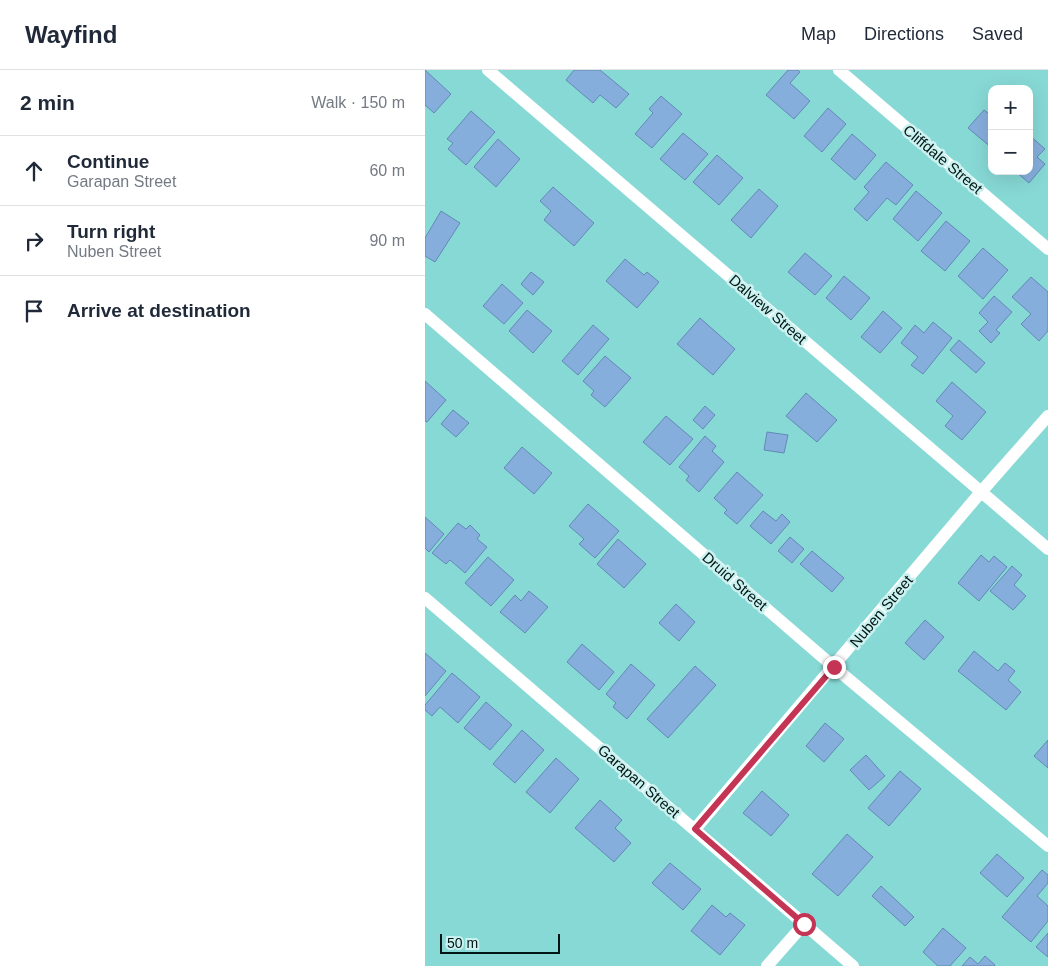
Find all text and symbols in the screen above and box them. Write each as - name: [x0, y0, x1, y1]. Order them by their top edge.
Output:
- text: Wayfind: [25, 21, 117, 48]
- text: Map: [801, 24, 836, 44]
- text: Directions: [864, 24, 944, 44]
- text: Saved: [972, 24, 1023, 44]
- map controls: [988, 85, 1033, 175]
- button: +: [988, 85, 1033, 130]
- text: 2 min: [20, 91, 75, 114]
- text: Walk · 150 m: [311, 94, 405, 111]
- street label: Cliffdale Street: [900, 121, 987, 198]
- button: −: [988, 130, 1033, 175]
- text: Continue: [67, 151, 149, 172]
- icon: ahead: [20, 157, 48, 185]
- text: 60 m: [369, 162, 405, 179]
- text: Garapan Street: [67, 173, 176, 190]
- text: Turn right: [67, 221, 155, 242]
- icon: right: [20, 227, 48, 255]
- text: 90 m: [369, 232, 405, 249]
- text: Nuben Street: [67, 243, 161, 260]
- street label: Dalview Street: [726, 271, 811, 348]
- icon: arrive: [20, 297, 48, 325]
- text: Arrive at destination: [67, 300, 251, 321]
- street label: Druid Street: [699, 548, 771, 614]
- street label: Nuben Street: [846, 571, 916, 650]
- route end: [823, 656, 846, 679]
- street label: Garapan Street: [595, 741, 684, 822]
- route start: [793, 913, 816, 936]
- scale bar: [440, 931, 560, 954]
- text: 50 m: [447, 935, 478, 951]

